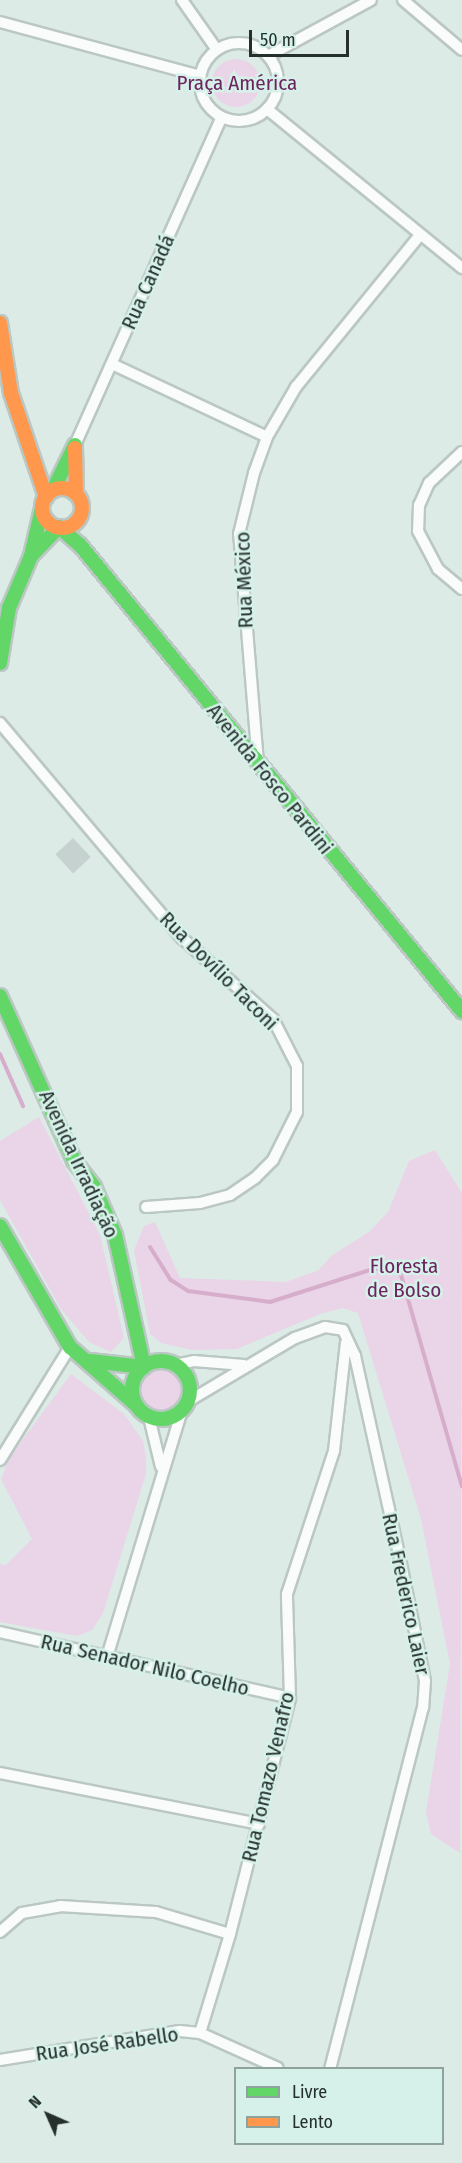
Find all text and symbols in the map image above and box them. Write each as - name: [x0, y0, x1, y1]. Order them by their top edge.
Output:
- scale bar: [252, 18, 352, 56]
- text: 50 m: [260, 29, 296, 51]
- park label: Praça América: [177, 70, 297, 96]
- street label: Rua Canadá: [116, 231, 180, 333]
- street label: Rua México: [230, 531, 258, 629]
- street label: Avenida Fosco Pardini: [202, 699, 338, 859]
- street label: Rua Dovílio Taconi: [154, 906, 284, 1036]
- street label: Avenida Irradiação: [34, 1086, 124, 1242]
- park label: Floresta de Bolso: [367, 1253, 441, 1303]
- street label: Rua Frederico Laier: [377, 1511, 435, 1677]
- street label: Rua Senador Nilo Coelho: [38, 1629, 252, 1701]
- street label: Rua Tomazo Venafro: [236, 1689, 300, 1865]
- street label: Rua José Rabello: [34, 2022, 180, 2066]
- legend: [234, 2067, 444, 2145]
- text: Livre: [292, 2081, 327, 2103]
- north arrow: [18, 2085, 78, 2145]
- text: N: [25, 2092, 45, 2112]
- text: Lento: [292, 2111, 333, 2133]

